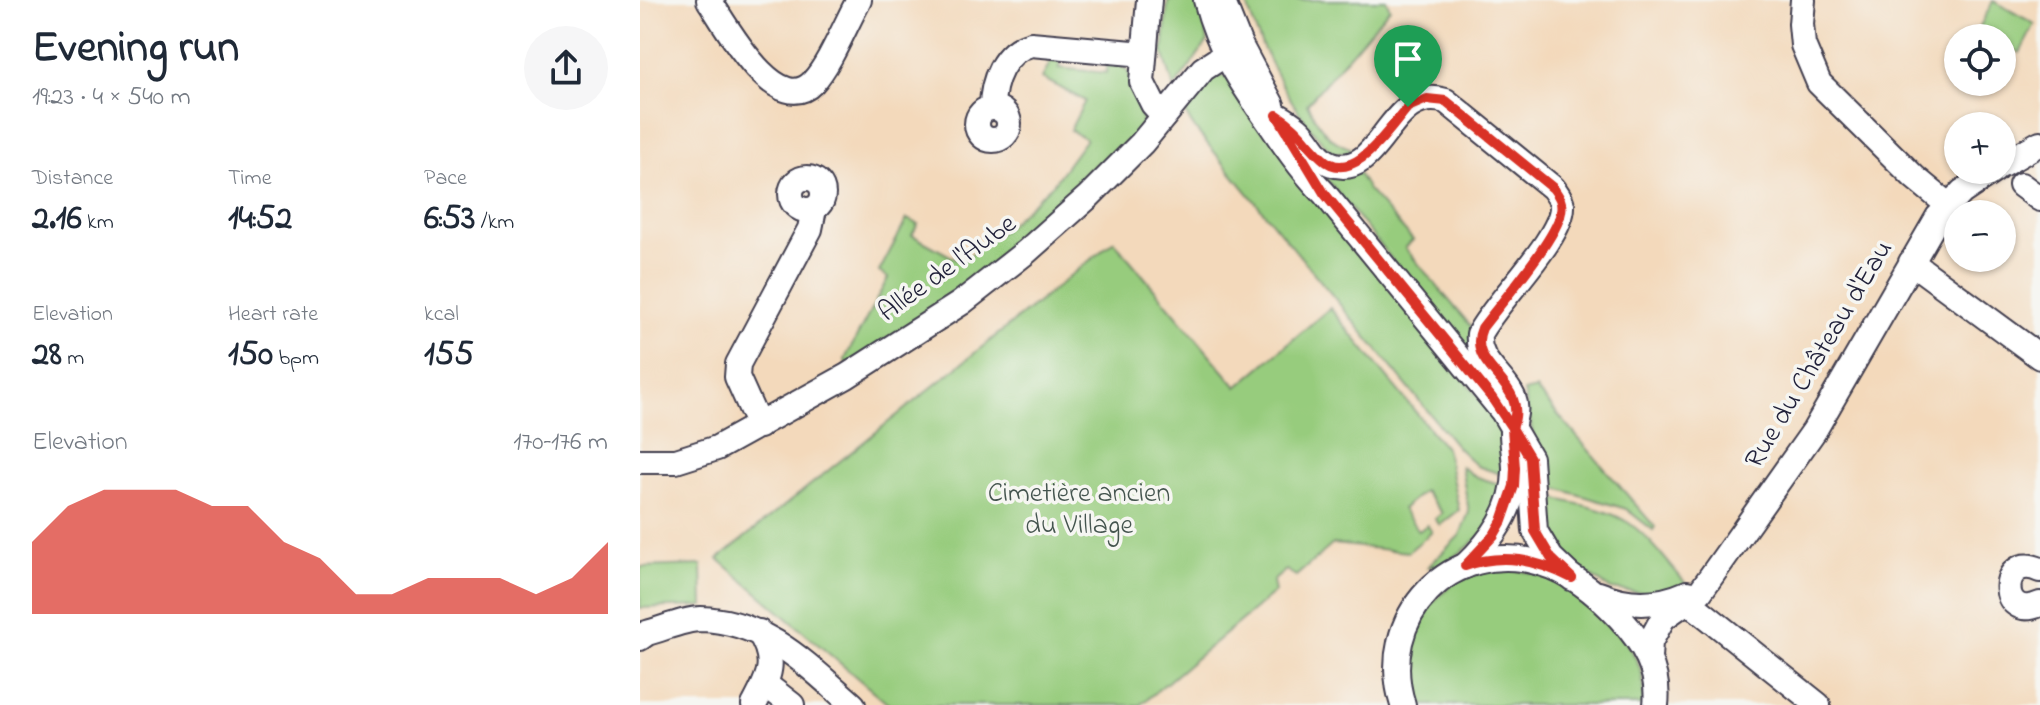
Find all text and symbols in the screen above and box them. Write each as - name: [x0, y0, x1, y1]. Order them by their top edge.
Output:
- text: Evening run: [32, 17, 239, 81]
- map controls: [1944, 24, 2016, 272]
- button: locate: [1944, 24, 2016, 96]
- pin: [1374, 25, 1442, 107]
- button: share: [524, 26, 608, 110]
- icon: arrive: [1386, 37, 1430, 81]
- text: 19:23 · 4 × 540 m: [32, 79, 191, 117]
- button: +: [1944, 112, 2016, 184]
- text: Distance: [32, 163, 113, 195]
- text: Time: [228, 163, 272, 195]
- text: Pace: [424, 163, 467, 195]
- text: 2.16: [32, 195, 82, 245]
- text: 14:52: [228, 195, 292, 245]
- text: 6:53: [424, 195, 475, 245]
- button: −: [1944, 200, 2016, 272]
- street label: Allée de l'Aube: [870, 204, 1026, 333]
- text: km: [82, 207, 114, 239]
- text: /km: [475, 207, 514, 239]
- street label: Rue du Château d'Eau: [1735, 233, 1905, 477]
- text: Elevation: [32, 299, 113, 331]
- text: Heart rate: [228, 299, 318, 331]
- text: kcal: [424, 299, 459, 331]
- text: 28: [32, 331, 62, 381]
- text: 150: [228, 331, 273, 381]
- text: 155: [424, 331, 474, 381]
- text: m: [62, 343, 84, 375]
- text: bpm: [273, 343, 319, 375]
- text: Elevation: [32, 424, 128, 462]
- text: 170–176 m: [513, 424, 608, 462]
- park label: Cimetière ancien du Village: [988, 474, 1170, 547]

